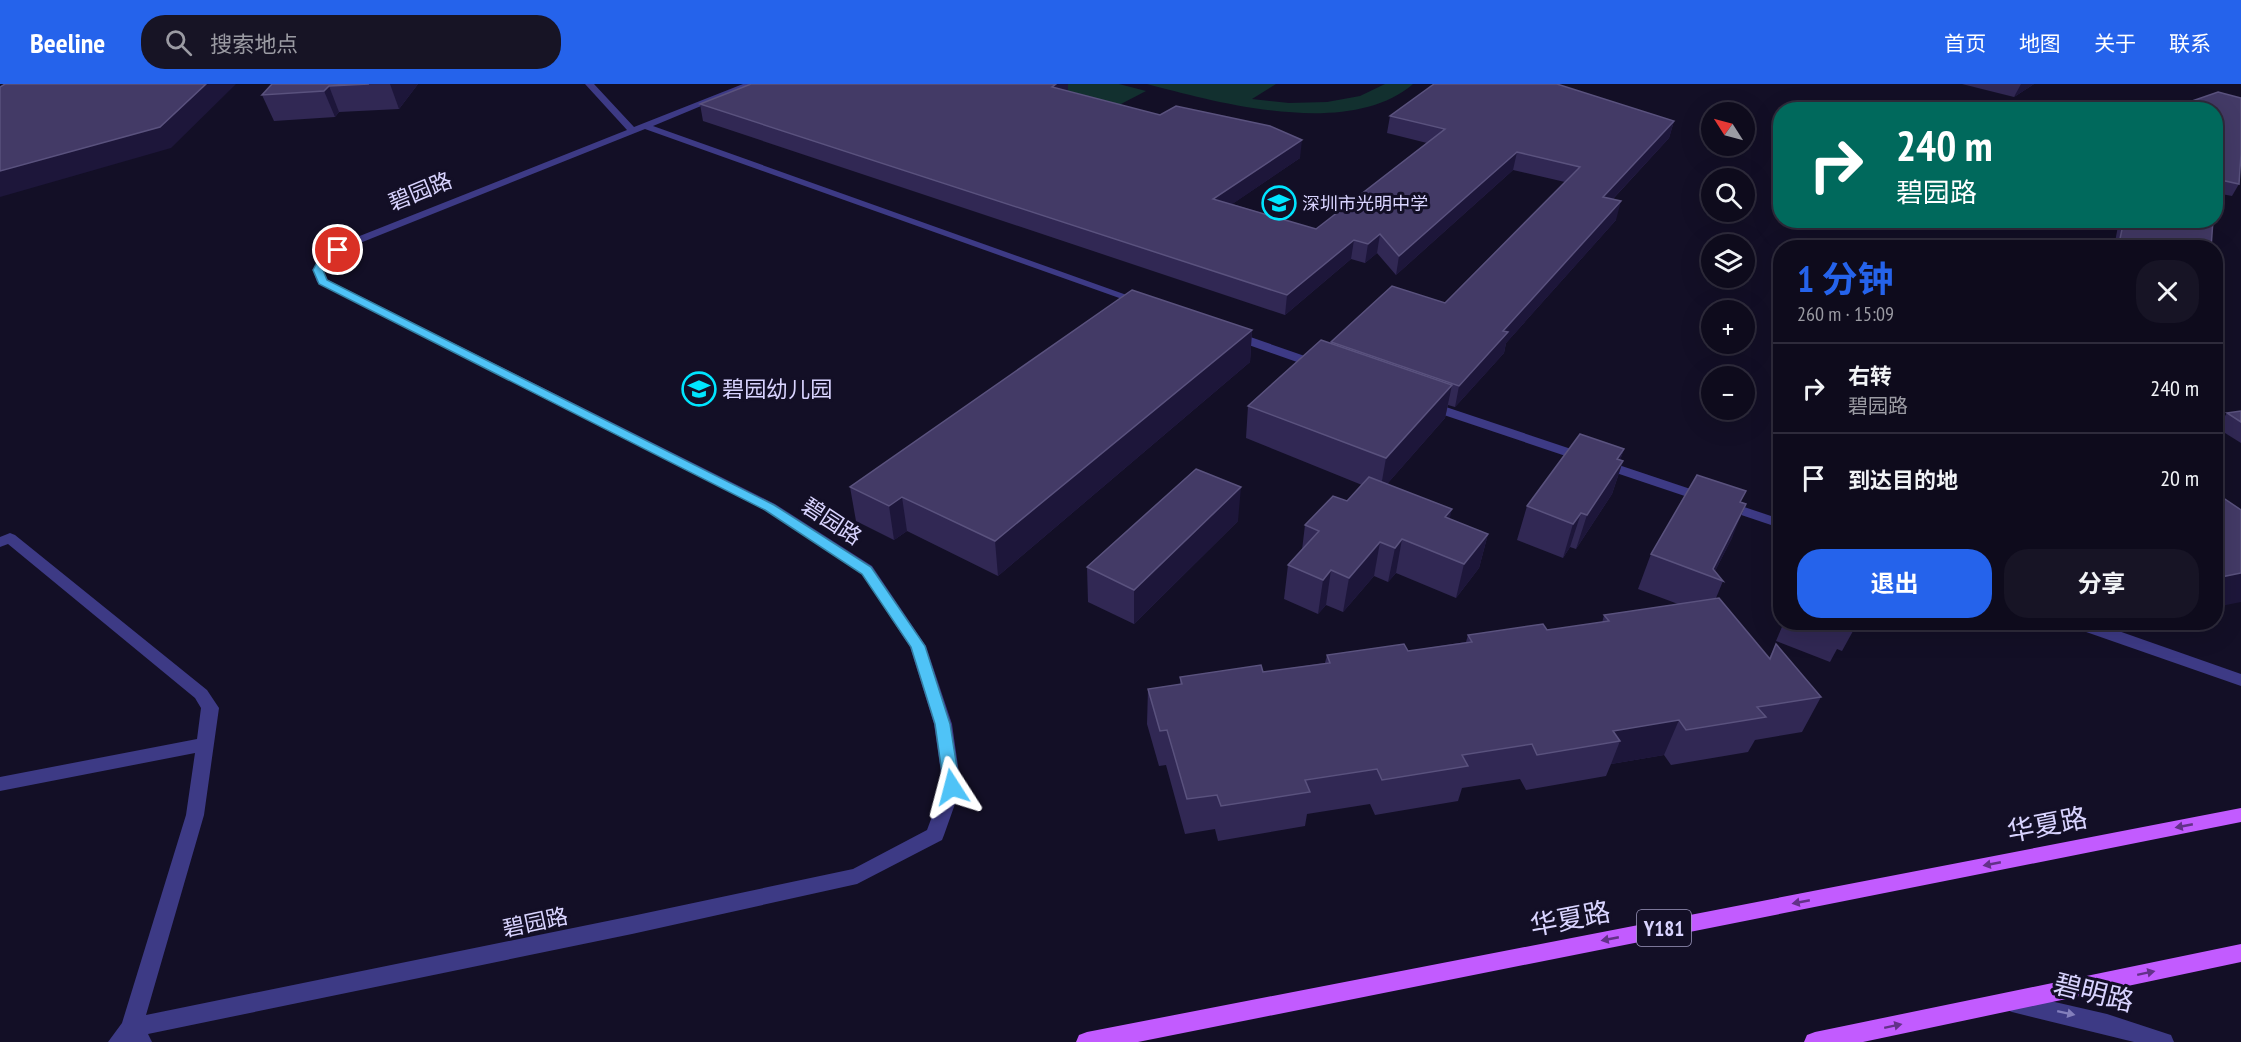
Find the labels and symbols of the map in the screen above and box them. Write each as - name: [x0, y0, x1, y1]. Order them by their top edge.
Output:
- north arrow: [1701, 102, 1755, 156]
- street label: 碧园路: [384, 166, 456, 216]
- school or university icon: 深圳市光明中学: [1261, 185, 1297, 221]
- place label: 深圳市光明中学: [1302, 192, 1428, 215]
- pin: [312, 224, 363, 275]
- school or university icon: 碧园幼儿园: [681, 371, 717, 407]
- place label: 碧园幼儿园: [722, 375, 832, 403]
- street label: 碧园路: [797, 491, 867, 551]
- position arrow: [920, 755, 984, 819]
- street label: 华夏路: [2004, 800, 2090, 848]
- one-way arrow: [2174, 822, 2193, 831]
- one-way arrow: [1983, 860, 2002, 869]
- street label: 华夏路: [1527, 894, 1613, 942]
- one-way arrow: [1792, 897, 1810, 907]
- street label: 碧园路: [500, 901, 570, 943]
- road number: Y181: [1637, 910, 1691, 946]
- one-way arrow: [1600, 935, 1619, 944]
- street label: 碧明路: [2051, 966, 2137, 1018]
- one-way arrow: [2137, 968, 2156, 977]
- one-way arrow: [2057, 1009, 2076, 1018]
- one-way arrow: [1884, 1021, 1903, 1030]

